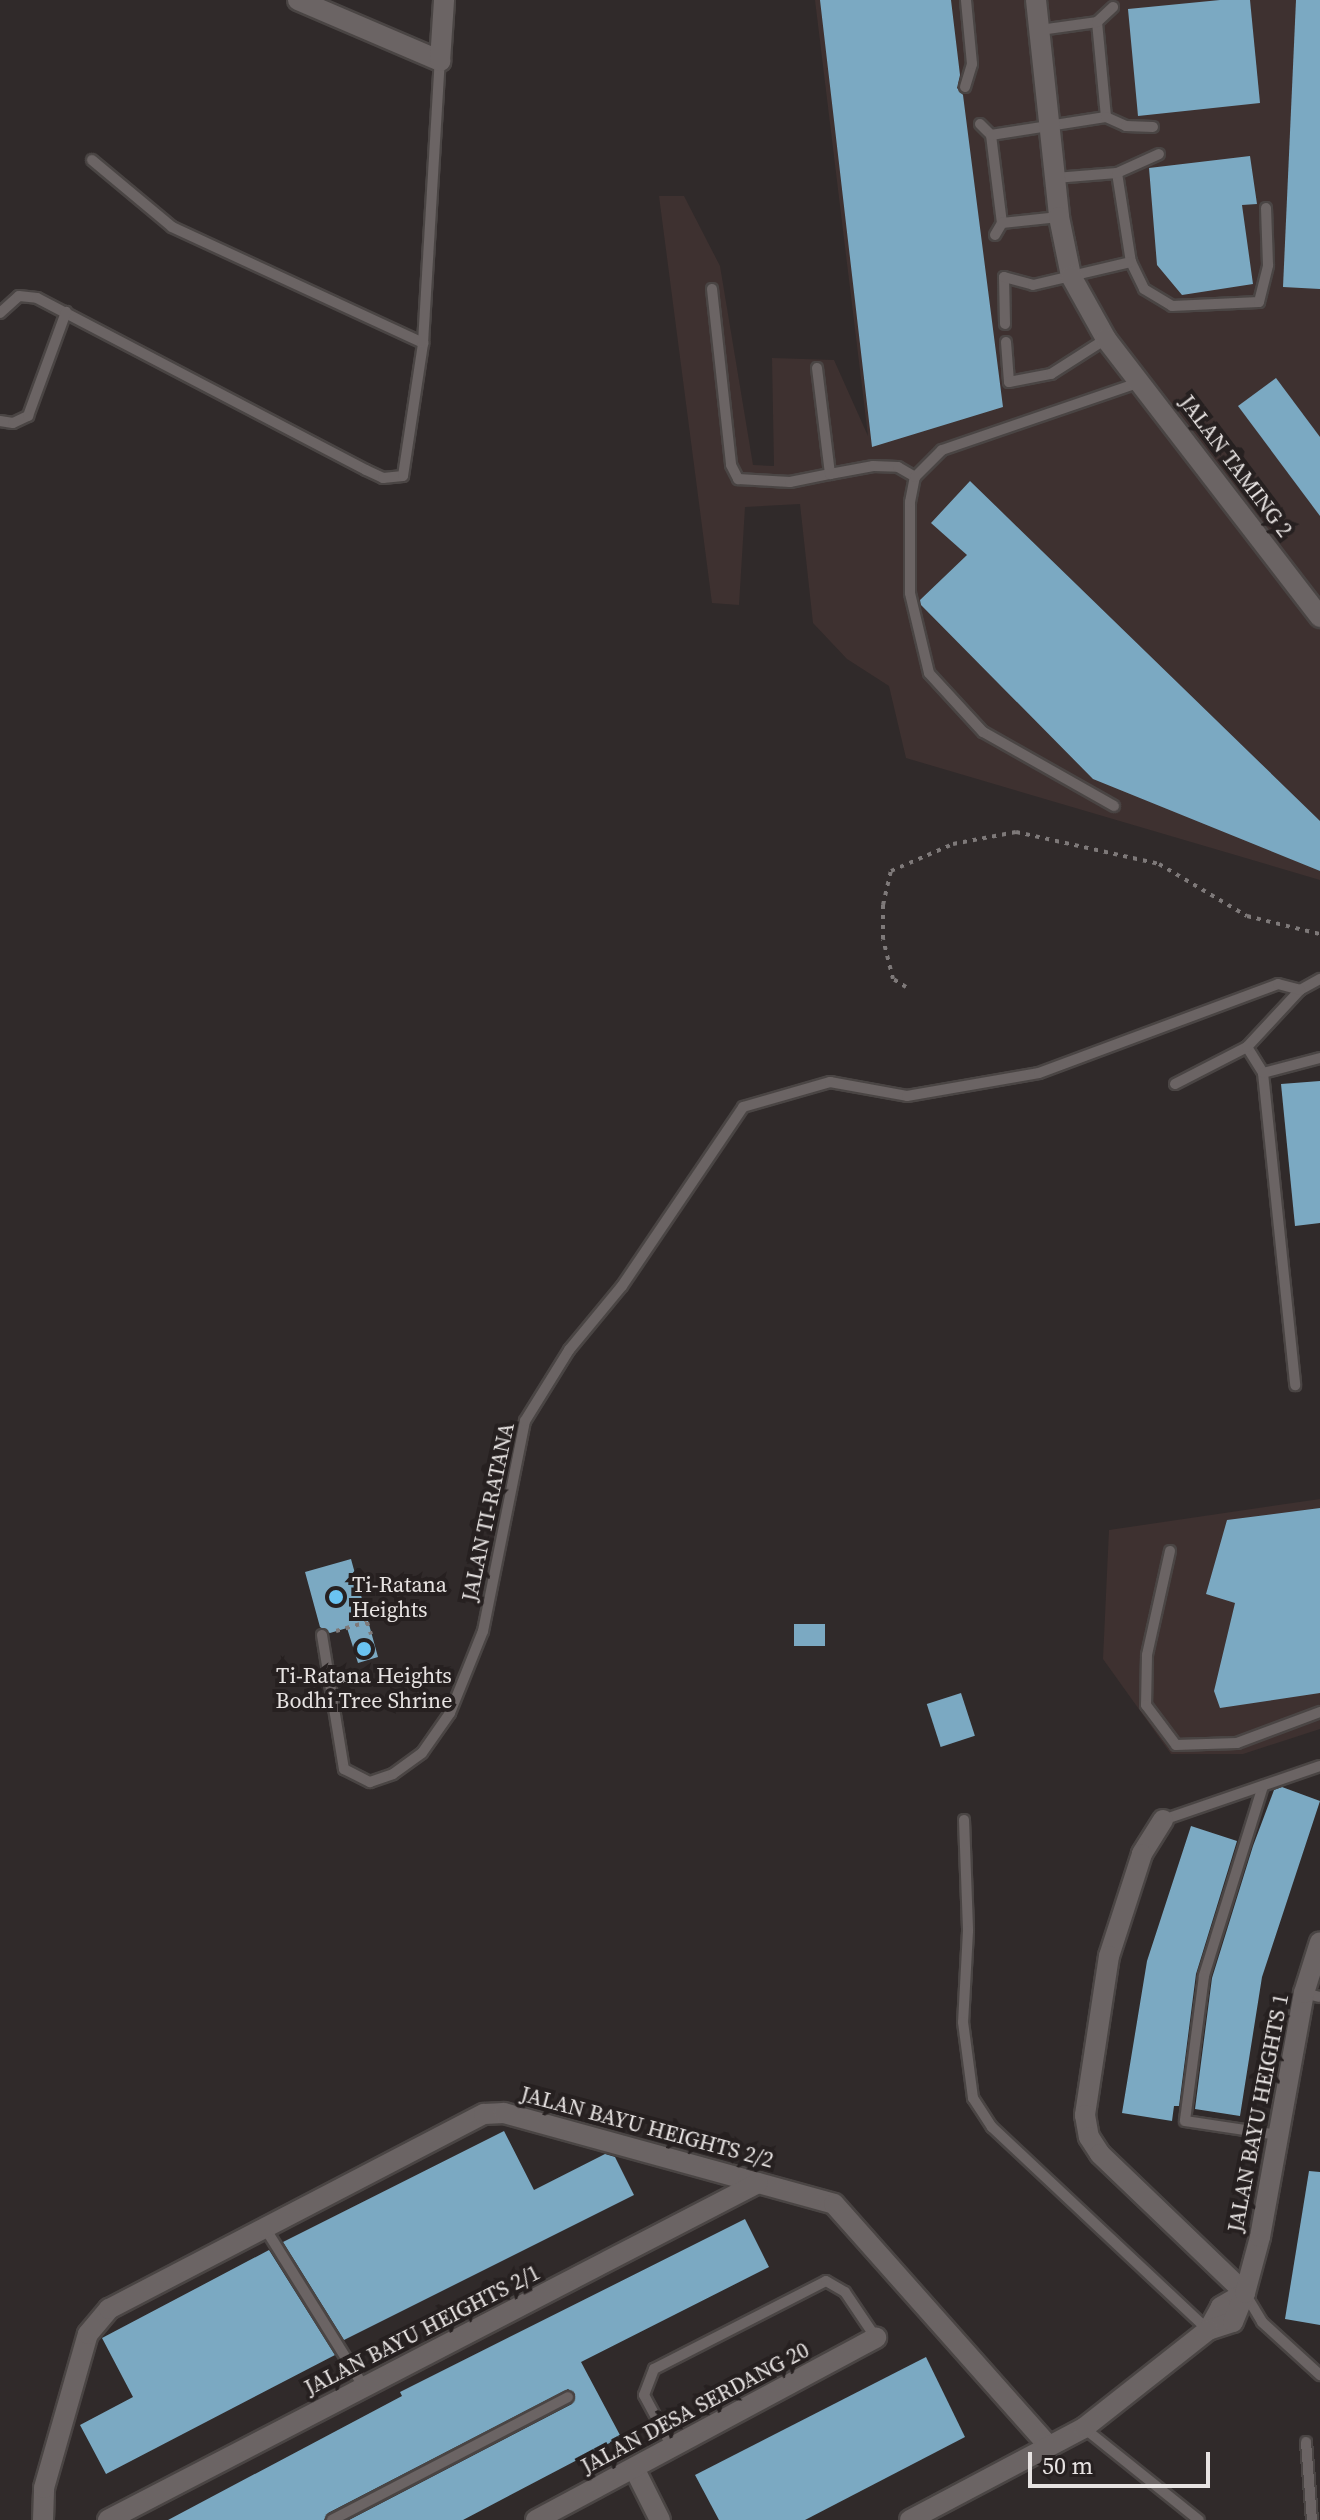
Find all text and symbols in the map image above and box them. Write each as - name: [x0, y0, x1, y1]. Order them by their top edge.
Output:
- street label: JALAN TAMING 2: [1174, 390, 1298, 542]
- street label: JALAN TI-RATANA: [456, 1420, 520, 1604]
- place label: Ti-Ratana Heights: [352, 1571, 447, 1622]
- marker: Ti-Ratana Heights: [327, 1588, 345, 1606]
- marker: Ti-Ratana Heights Bodhi Tree Shrine: [355, 1640, 373, 1658]
- place label: Ti-Ratana Heights Bodhi Tree Shrine: [275, 1662, 453, 1714]
- street label: JALAN BAYU HEIGHTS 1: [1222, 1992, 1294, 2234]
- street label: JALAN BAYU HEIGHTS 2/2: [518, 2081, 776, 2173]
- street label: JALAN BAYU HEIGHTS 2/1: [300, 2259, 544, 2401]
- street label: JALAN DESA SERDANG 20: [576, 2337, 814, 2479]
- scale bar: [1032, 2436, 1214, 2486]
- text: 50 m: [1042, 2449, 1093, 2482]

